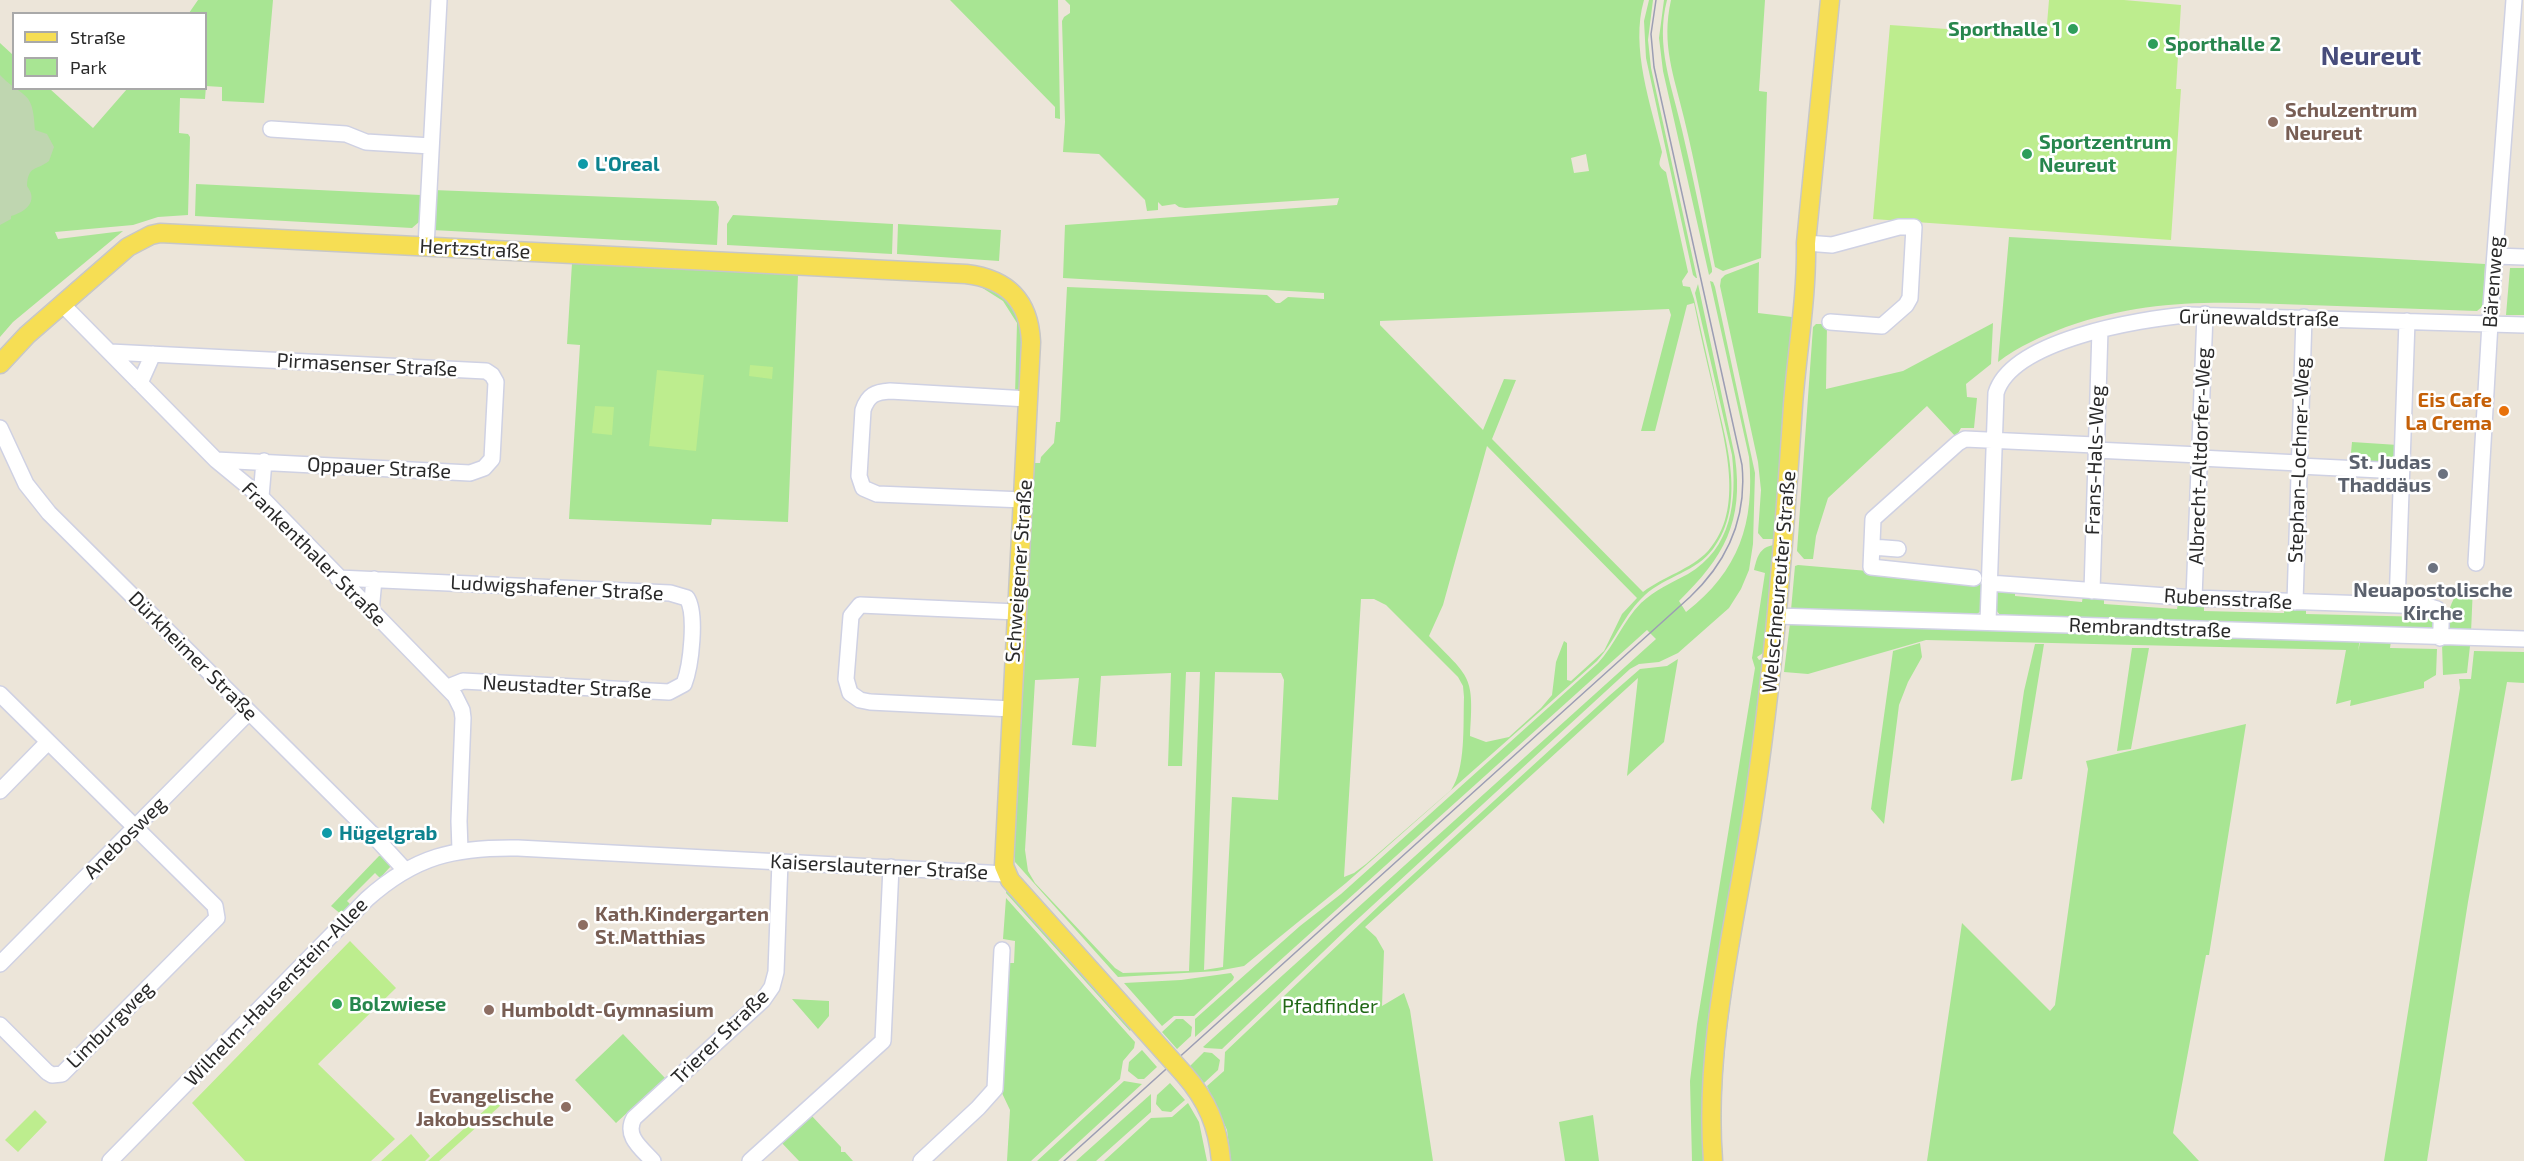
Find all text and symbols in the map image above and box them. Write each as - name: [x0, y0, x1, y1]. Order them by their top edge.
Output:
- legend: [12, 12, 207, 90]
- place label: Sporthalle 1: [1948, 17, 2061, 41]
- marker: Sporthalle 1: [2066, 22, 2080, 36]
- text: Straße: [70, 26, 126, 48]
- place label: Sporthalle 2: [2165, 32, 2281, 56]
- marker: Sporthalle 2: [2146, 37, 2160, 51]
- district label: Neureut: [2321, 40, 2421, 72]
- text: Park: [70, 56, 107, 78]
- place label: Schulzentrum Neureut: [2285, 98, 2417, 145]
- marker: Schulzentrum Neureut: [2266, 115, 2280, 129]
- place label: Sportzentrum Neureut: [2039, 130, 2171, 177]
- marker: Sportzentrum Neureut: [2020, 147, 2034, 161]
- place label: L'Oreal: [595, 152, 659, 176]
- marker: L'Oreal: [576, 157, 590, 171]
- street label: Hertzstraße: [419, 234, 531, 264]
- street label: Bärenweg: [2478, 235, 2508, 329]
- street label: Grünewaldstraße: [2179, 305, 2339, 331]
- street label: Albrecht-Altdorfer-Weg: [2184, 347, 2216, 565]
- street label: Pirmasenser Straße: [276, 348, 458, 382]
- street label: Stephan-Lochner-Weg: [2283, 357, 2315, 563]
- street label: Frans-Hals-Weg: [2080, 385, 2110, 535]
- place label: Eis Cafe La Crema: [2405, 388, 2492, 435]
- marker: Eis Cafe La Crema: [2497, 404, 2511, 418]
- place label: St. Judas Thaddäus: [2338, 450, 2431, 497]
- street label: Oppauer Straße: [306, 452, 452, 484]
- marker: St. Judas Thaddäus: [2436, 467, 2450, 481]
- street label: Welschneureuter Straße: [1757, 470, 1801, 694]
- street label: Frankenthaler Straße: [237, 477, 391, 631]
- street label: Schweigener Straße: [1001, 479, 1037, 663]
- marker: Neuapostolische Kirche: [2426, 561, 2440, 575]
- street label: Ludwigshafener Straße: [450, 570, 664, 606]
- place label: Neuapostolische Kirche: [2353, 578, 2513, 625]
- street label: Rubensstraße: [2163, 584, 2293, 614]
- street label: Dürkheimer Straße: [123, 586, 263, 726]
- street label: Rembrandtstraße: [2068, 613, 2232, 643]
- street label: Neustadter Straße: [482, 671, 652, 703]
- street label: Anebosweg: [79, 792, 171, 884]
- place label: Hügelgrab: [339, 821, 437, 845]
- marker: Hügelgrab: [320, 826, 334, 840]
- street label: Kaiserslauterner Straße: [769, 849, 989, 885]
- street label: Wilhelm-Hausenstein-Allee: [180, 893, 372, 1091]
- place label: Kath.Kindergarten St.Matthias: [595, 902, 769, 949]
- marker: Kath.Kindergarten St.Matthias: [576, 918, 590, 932]
- street label: Limburgweg: [62, 977, 158, 1073]
- street label: Trierer Straße: [666, 984, 774, 1090]
- place label: Bolzwiese: [349, 992, 446, 1016]
- park label: Pfadfinder: [1282, 994, 1378, 1018]
- marker: Bolzwiese: [330, 997, 344, 1011]
- place label: Humboldt-Gymnasium: [501, 998, 714, 1022]
- marker: Humboldt-Gymnasium: [482, 1003, 496, 1017]
- place label: Evangelische Jakobusschule: [416, 1084, 554, 1131]
- marker: Evangelische Jakobusschule: [559, 1100, 573, 1114]

